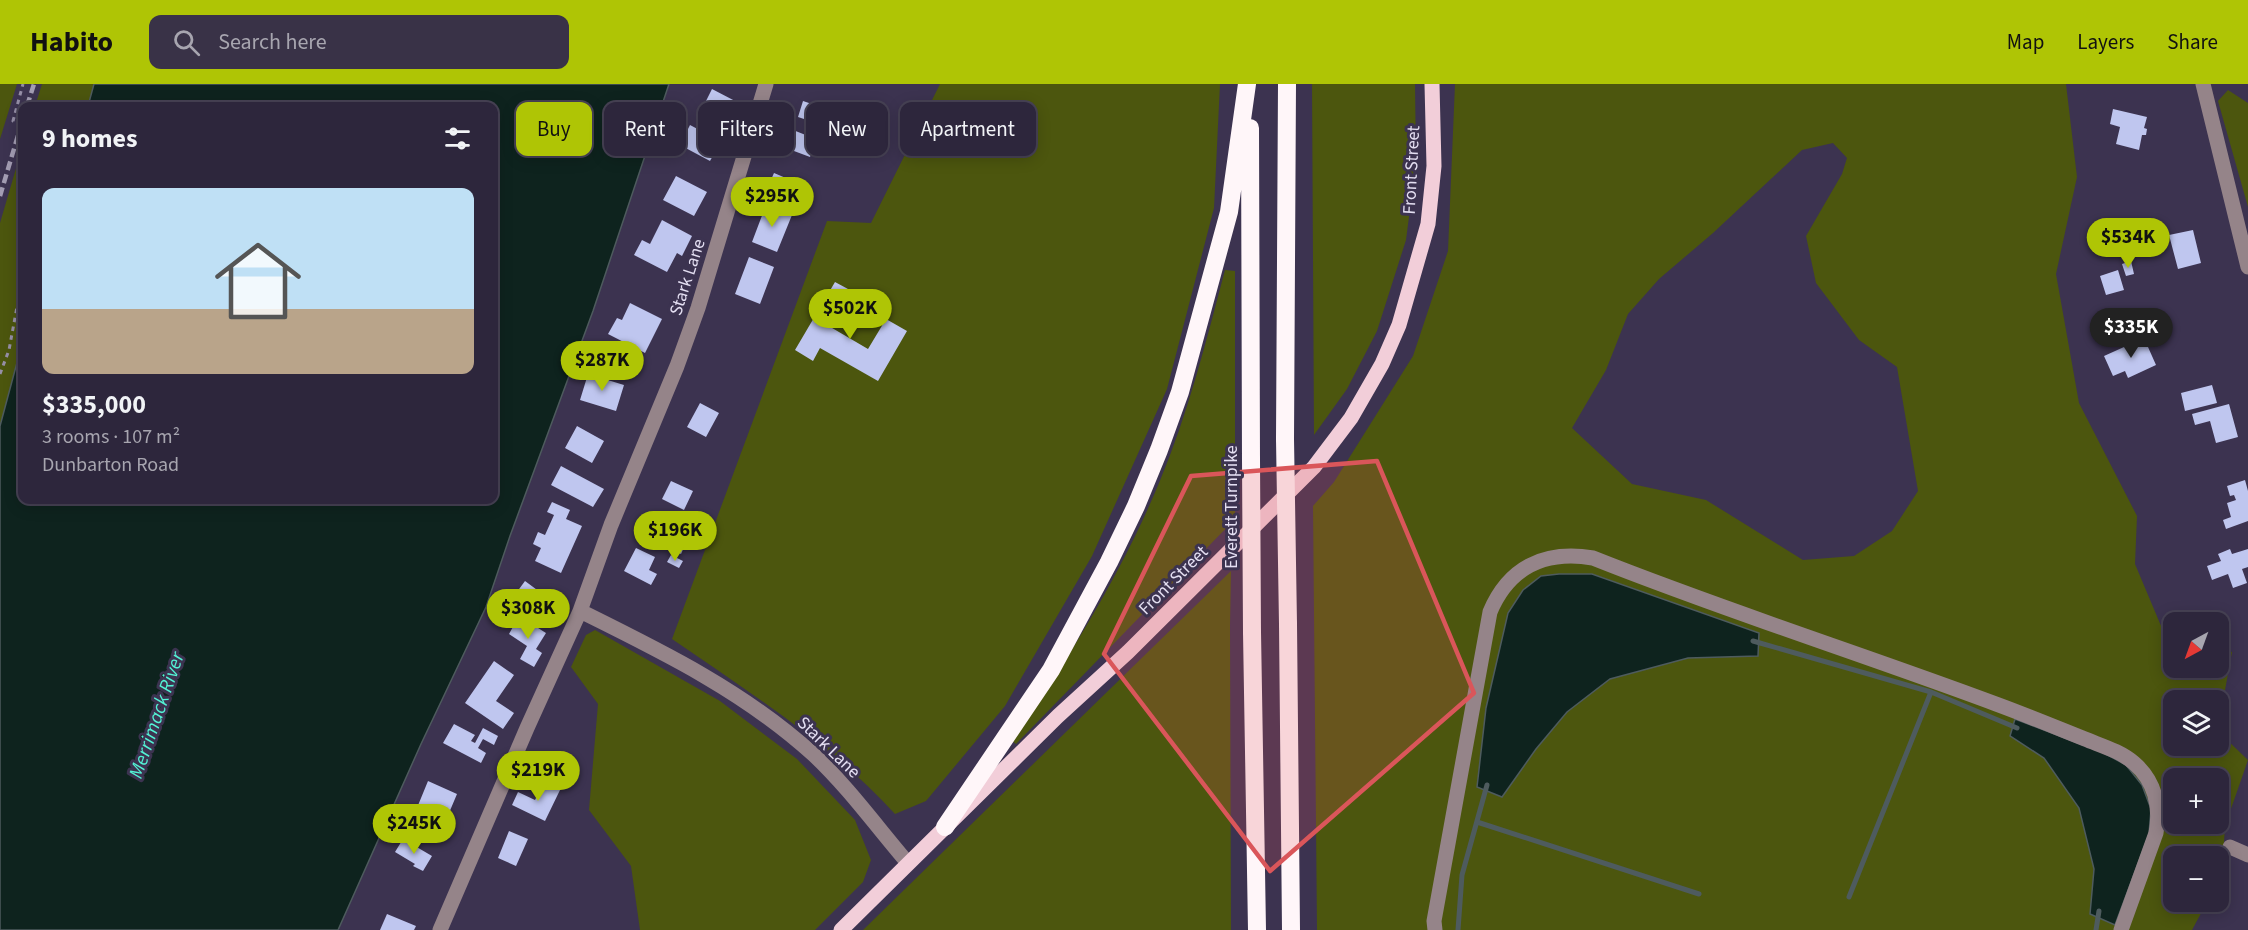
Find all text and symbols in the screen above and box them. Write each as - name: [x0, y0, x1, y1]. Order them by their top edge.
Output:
- search box: [149, 15, 569, 69]
- text: Habito: [30, 22, 113, 62]
- icon: search: [170, 26, 203, 59]
- text: Search here: [218, 26, 327, 58]
- text: Map: [2007, 27, 2044, 57]
- text: Layers: [2077, 27, 2134, 57]
- text: Share: [2167, 27, 2218, 57]
- chip: Buy: [516, 102, 592, 156]
- chip: Rent: [604, 102, 686, 156]
- chip: Filters: [698, 102, 794, 156]
- chip: New: [806, 102, 888, 156]
- chip: Apartment: [900, 102, 1036, 156]
- text: 9 homes: [42, 120, 137, 157]
- icon: filters: [441, 122, 474, 155]
- street label: Front Street: [1397, 125, 1426, 215]
- pin: $295K: [730, 177, 814, 228]
- text: $295K: [745, 182, 799, 210]
- pin: $534K: [2086, 218, 2170, 269]
- text: $534K: [2101, 223, 2155, 251]
- icon: home: [204, 227, 312, 335]
- street label: Stark Lane: [663, 236, 712, 319]
- pin: $502K: [808, 289, 892, 340]
- text: $502K: [823, 294, 877, 322]
- pin: $335K: [2089, 308, 2173, 359]
- text: $335K: [2104, 313, 2158, 341]
- pin: $287K: [560, 341, 644, 392]
- text: $287K: [575, 346, 629, 374]
- text: $335,000: [42, 386, 146, 423]
- text: 3 rooms · 107 m²: [42, 423, 180, 451]
- street label: Everett Turnpike: [1219, 445, 1244, 569]
- text: Dunbarton Road: [42, 451, 179, 479]
- pin: $196K: [633, 511, 717, 562]
- text: $196K: [648, 516, 702, 544]
- street label: Front Street: [1133, 540, 1214, 621]
- pin: $308K: [486, 589, 570, 640]
- text: $308K: [501, 594, 555, 622]
- north arrow: [2163, 612, 2229, 678]
- map controls: [2163, 612, 2229, 912]
- water label: Merrimack River: [122, 647, 192, 782]
- button: layers: [2163, 690, 2229, 756]
- street label: Stark Lane: [791, 711, 866, 784]
- pin: $219K: [496, 751, 580, 802]
- text: $219K: [511, 756, 565, 784]
- button: +: [2163, 768, 2229, 834]
- pin: $245K: [372, 804, 456, 855]
- text: $245K: [387, 809, 441, 837]
- button: −: [2163, 846, 2229, 912]

